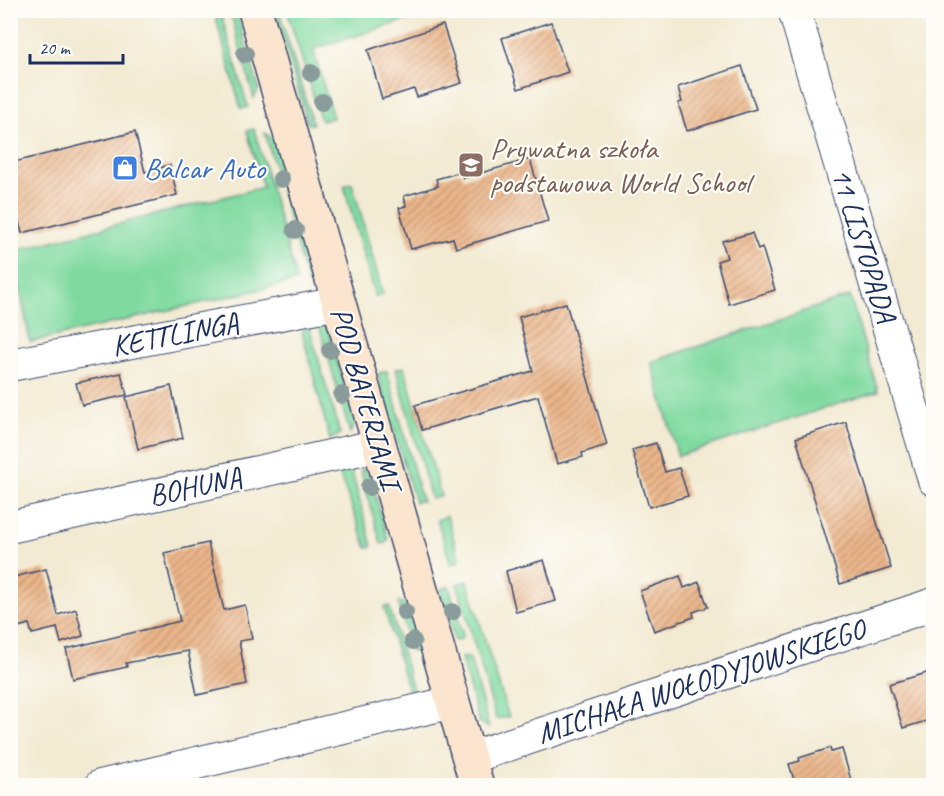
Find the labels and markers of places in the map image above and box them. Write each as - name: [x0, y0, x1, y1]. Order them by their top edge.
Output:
- place label: Prywatna szkoła podstawowa World School: [490, 129, 755, 201]
- place label: Balcar Auto: [144, 149, 266, 187]
- school or university icon: Prywatna szkoła podstawowa World School: [456, 150, 486, 180]
- shop icon: Balcar Auto: [110, 153, 140, 183]

